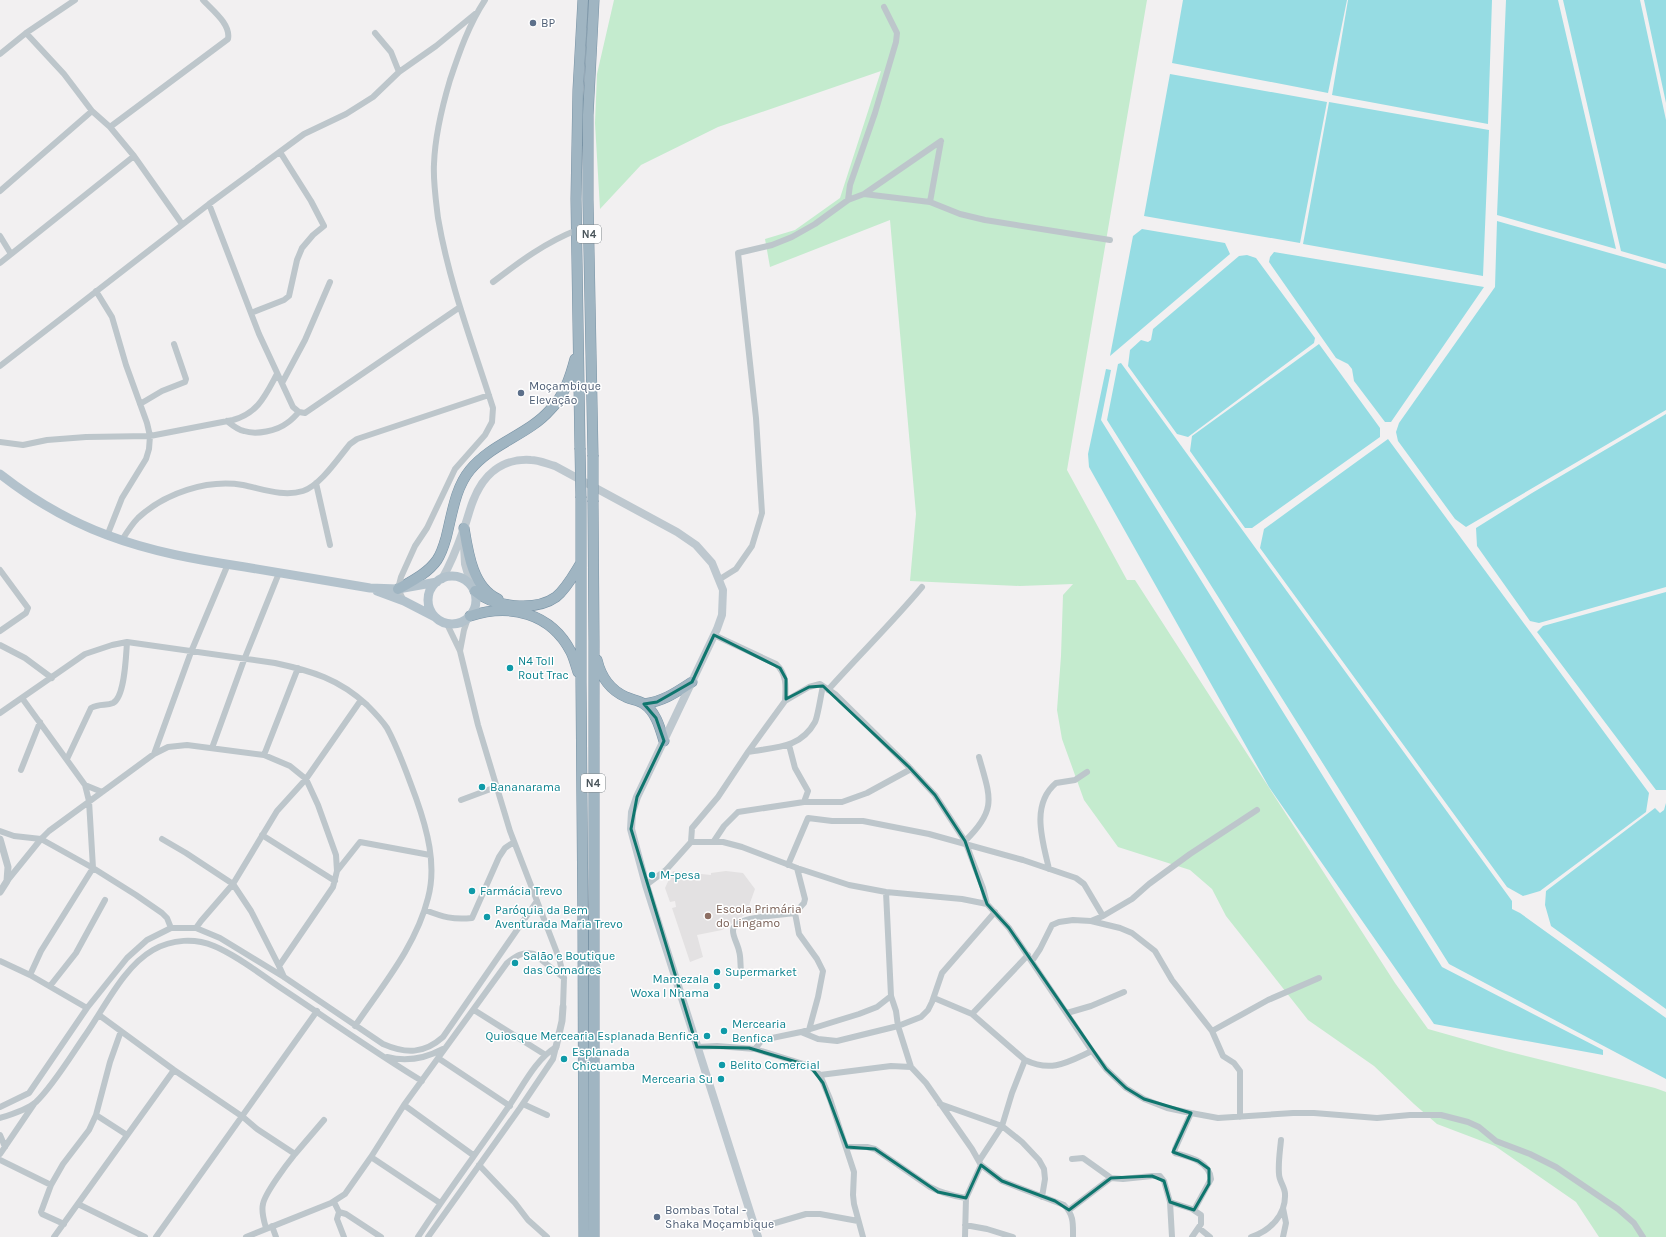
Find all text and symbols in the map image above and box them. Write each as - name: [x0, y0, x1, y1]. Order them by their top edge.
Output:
- place label: BP: [541, 16, 555, 30]
- marker: BP: [528, 18, 538, 28]
- road number: N4: [577, 225, 601, 243]
- place label: Moçambique Elevação: [529, 379, 601, 407]
- marker: Moçambique Elevação: [516, 388, 526, 398]
- place label: N4 Toll Rout Trac: [518, 654, 569, 682]
- marker: N4 Toll Rout Trac: [505, 663, 515, 673]
- road number: N4: [581, 774, 605, 792]
- place label: Bananarama: [490, 780, 561, 794]
- marker: Bananarama: [477, 782, 487, 792]
- place label: M-pesa: [660, 868, 700, 882]
- marker: M-pesa: [647, 870, 657, 880]
- place label: Farmácia Trevo: [480, 884, 562, 898]
- marker: Farmácia Trevo: [467, 886, 477, 896]
- place label: Escola Primária do Lingamo: [716, 902, 802, 930]
- place label: Paróquia da Bem Aventurada Maria Trevo: [495, 903, 623, 931]
- marker: Escola Primária do Lingamo: [703, 911, 713, 921]
- marker: Paróquia da Bem Aventurada Maria Trevo: [482, 912, 492, 922]
- place label: Salão e Boutique das Comadres: [523, 949, 615, 977]
- marker: Salão e Boutique das Comadres: [510, 958, 520, 968]
- place label: Supermarket: [725, 965, 797, 979]
- marker: Supermarket: [712, 967, 722, 977]
- place label: Mamezala Woxa I Nhama: [630, 972, 709, 1000]
- marker: Mamezala Woxa I Nhama: [712, 981, 722, 991]
- place label: Mercearia Benfica: [732, 1017, 786, 1045]
- marker: Mercearia Benfica: [719, 1026, 729, 1036]
- place label: Quiosque Mercearia Esplanada Benfica: [485, 1029, 699, 1043]
- marker: Quiosque Mercearia Esplanada Benfica: [702, 1031, 712, 1041]
- place label: Esplanada Chicuamba: [572, 1045, 635, 1073]
- marker: Esplanada Chicuamba: [559, 1054, 569, 1064]
- place label: Belito Comercial: [730, 1058, 820, 1072]
- marker: Belito Comercial: [717, 1060, 727, 1070]
- place label: Mercearia Su: [641, 1072, 713, 1086]
- marker: Mercearia Su: [716, 1074, 726, 1084]
- place label: Bombas Total - Shaka Moçambique: [665, 1203, 774, 1231]
- marker: Bombas Total - Shaka Moçambique: [652, 1212, 662, 1222]

